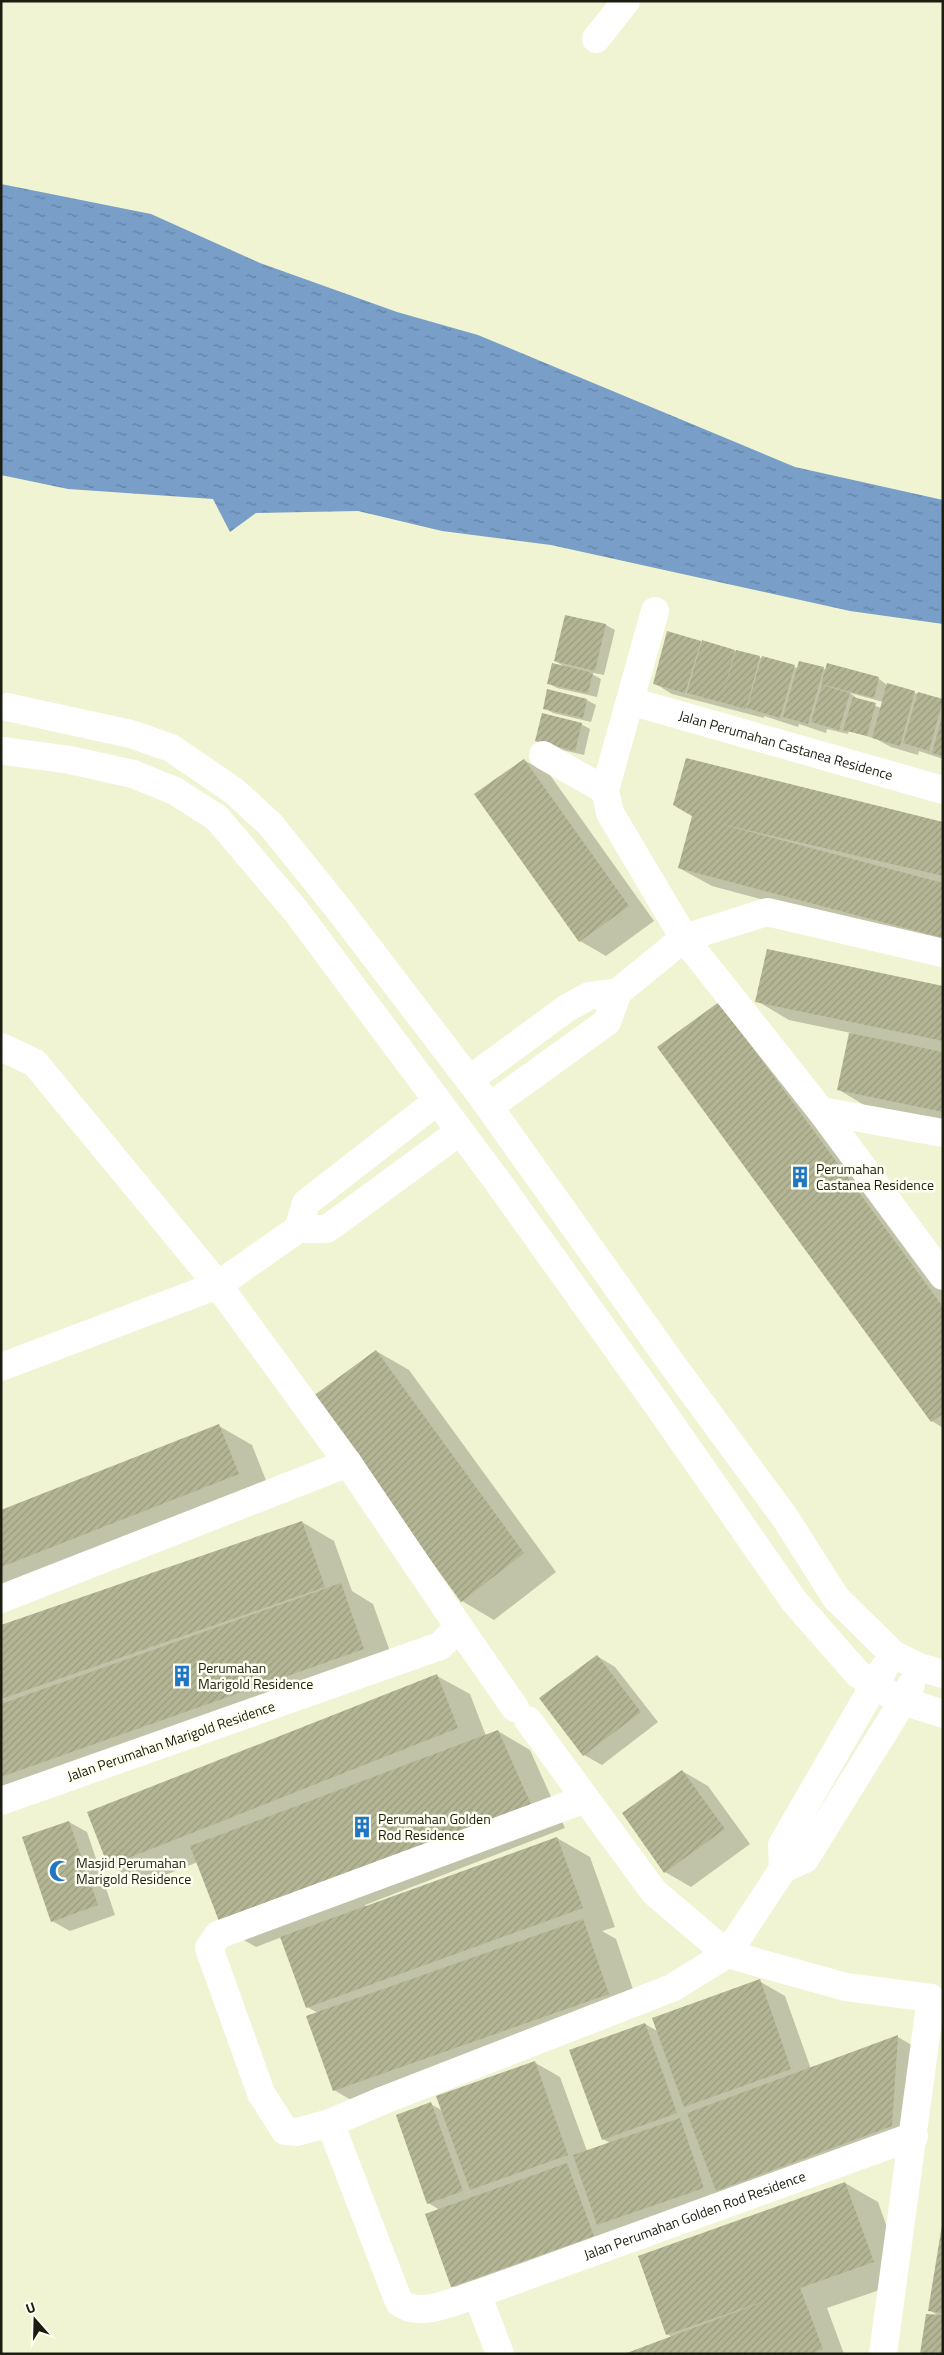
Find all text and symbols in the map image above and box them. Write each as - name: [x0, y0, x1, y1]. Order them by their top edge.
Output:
- street label: Jalan Perumahan Castanea Residence: [677, 704, 895, 785]
- place label: Perumahan Castanea Residence: [816, 1158, 934, 1195]
- building icon: Perumahan Castanea Residence: [787, 1164, 813, 1190]
- place label: Perumahan Marigold Residence: [198, 1657, 313, 1694]
- building icon: Perumahan Marigold Residence: [169, 1663, 195, 1689]
- street label: Jalan Perumahan Marigold Residence: [64, 1695, 278, 1786]
- place label: Perumahan Golden Rod Residence: [378, 1808, 491, 1845]
- building icon: Perumahan Golden Rod Residence: [349, 1814, 375, 1840]
- place label: Masjid Perumahan Marigold Residence: [76, 1852, 191, 1889]
- mosque icon: Masjid Perumahan Marigold Residence: [47, 1858, 73, 1884]
- street label: Jalan Perumahan Golden Rod Residence: [581, 2165, 808, 2265]
- north arrow: [10, 2295, 60, 2345]
- text: U: [22, 2296, 38, 2319]

